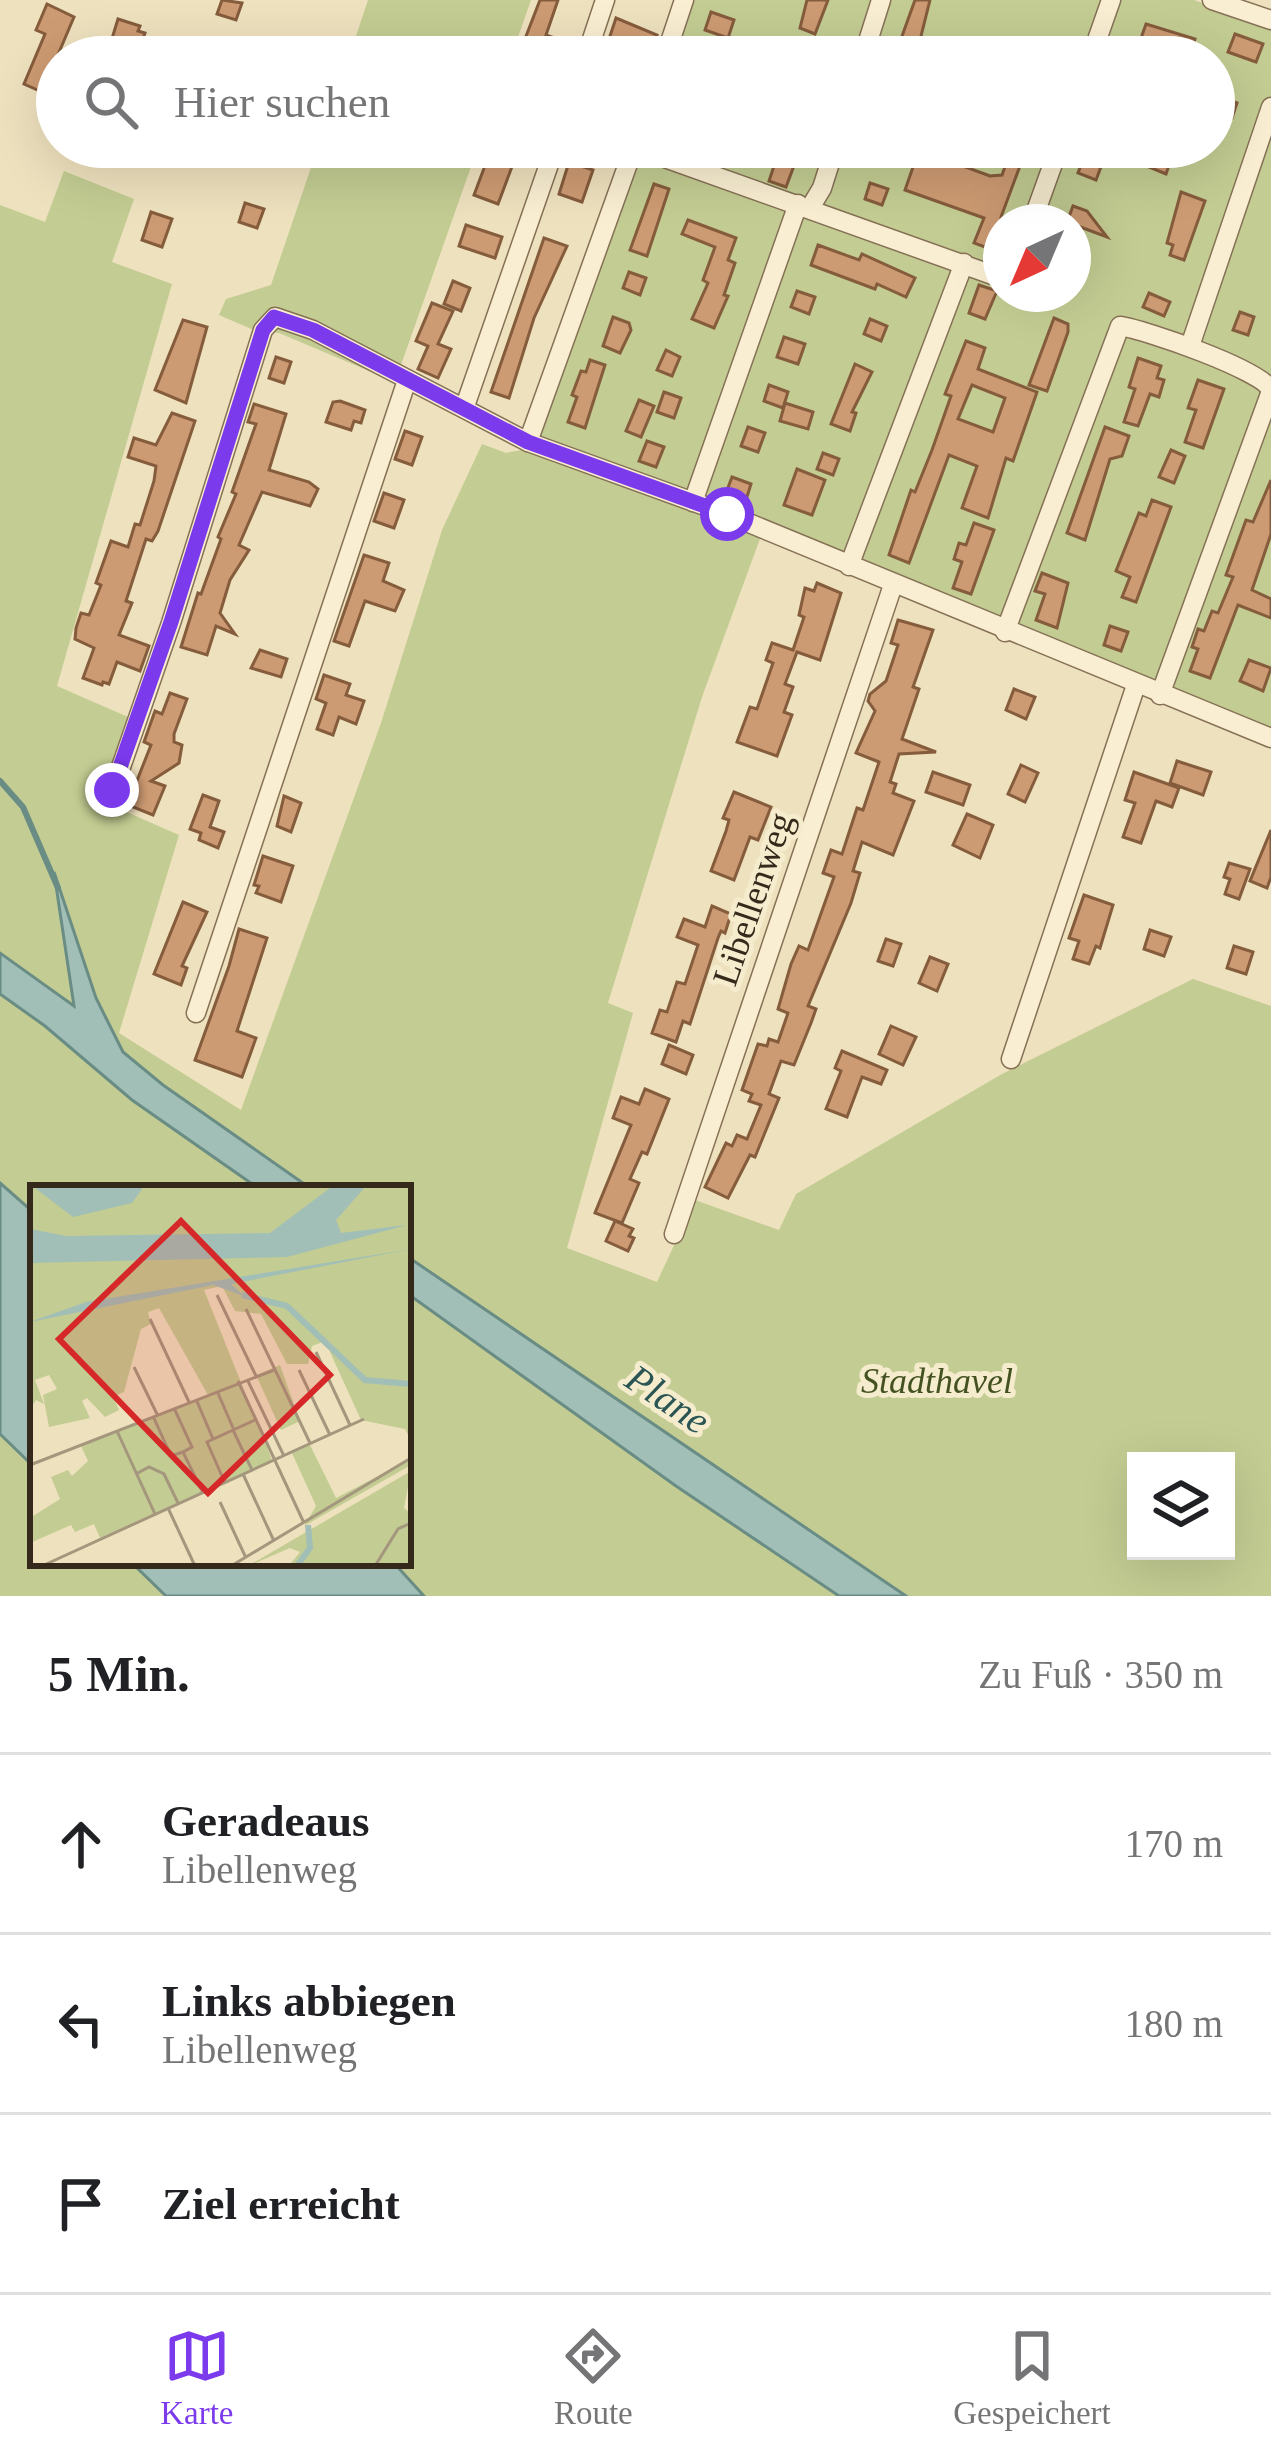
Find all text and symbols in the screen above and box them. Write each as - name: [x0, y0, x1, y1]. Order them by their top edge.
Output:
- search box: [36, 36, 1235, 168]
- icon: search: [78, 69, 144, 135]
- text: Hier suchen: [174, 77, 390, 127]
- north arrow: [983, 204, 1091, 312]
- route start: [700, 487, 754, 541]
- route end: [85, 763, 139, 817]
- street label: Libellenweg: [705, 807, 801, 991]
- inset map: [30, 1185, 411, 1566]
- water label: Plane: [617, 1355, 718, 1442]
- park label: Stadthavel: [861, 1361, 1013, 1401]
- map controls: [1127, 1452, 1235, 1560]
- button: layers: [1127, 1452, 1235, 1560]
- text: 5 Min.: [48, 1646, 190, 1702]
- text: Zu Fuß · 350 m: [978, 1653, 1223, 1696]
- text: Geradeaus: [162, 1796, 370, 1846]
- icon: ahead: [48, 1811, 114, 1877]
- text: 170 m: [1124, 1822, 1223, 1865]
- text: Libellenweg: [162, 1848, 357, 1891]
- text: Links abbiegen: [162, 1976, 456, 2026]
- icon: left: [48, 1991, 114, 2057]
- text: 180 m: [1124, 2002, 1223, 2045]
- text: Libellenweg: [162, 2028, 357, 2071]
- icon: arrive: [48, 2171, 114, 2237]
- text: Ziel erreicht: [162, 2179, 400, 2229]
- tab: Karte: [160, 2323, 234, 2432]
- tab: Route: [554, 2323, 633, 2432]
- tab: Gespeichert: [953, 2323, 1111, 2432]

